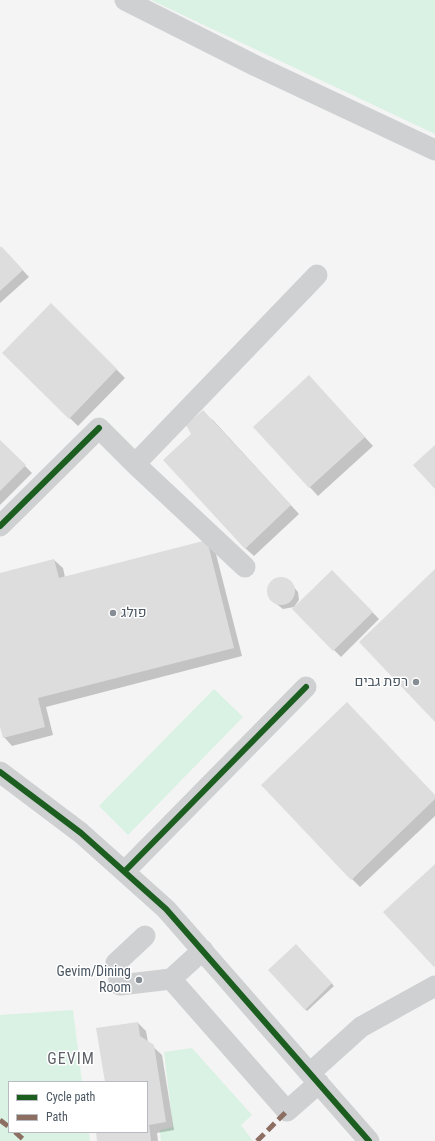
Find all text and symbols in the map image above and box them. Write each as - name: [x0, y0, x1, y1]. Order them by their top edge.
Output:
- place label: פולג: [121, 605, 147, 621]
- marker: פולג: [108, 608, 118, 618]
- place label: רפת גבים: [354, 674, 408, 690]
- marker: רפת גבים: [411, 677, 421, 687]
- place label: Gevim/Dining Room: [56, 964, 131, 996]
- marker: Gevim/Dining Room: [134, 975, 144, 985]
- district label: GEVIM: [47, 1050, 95, 1070]
- legend: [8, 1081, 148, 1133]
- text: Cycle path: [46, 1090, 95, 1104]
- text: Path: [46, 1110, 68, 1124]

